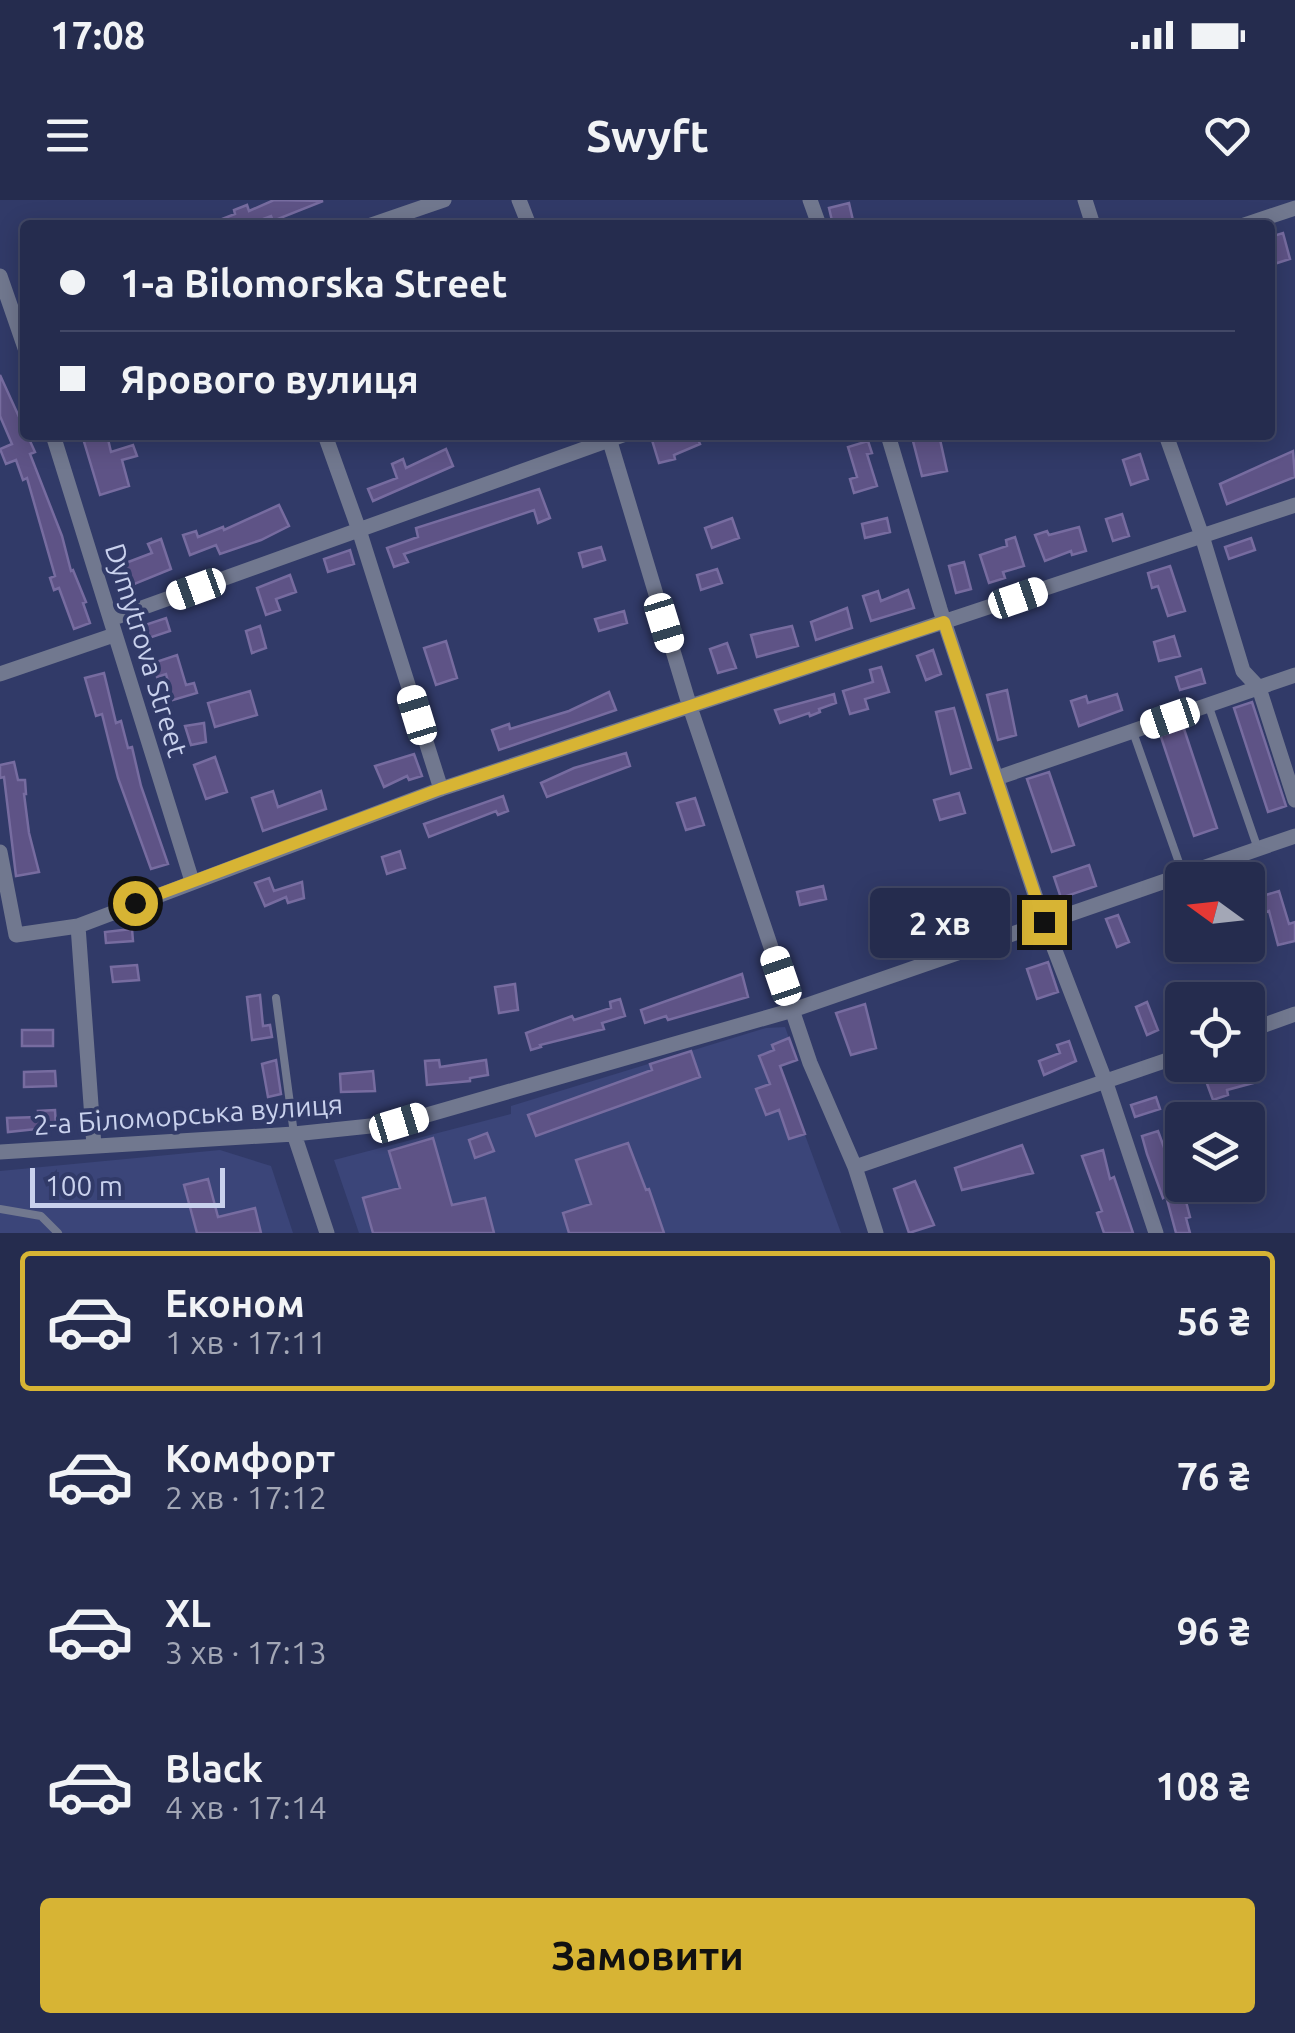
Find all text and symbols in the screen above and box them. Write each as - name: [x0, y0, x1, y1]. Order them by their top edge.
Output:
- text: 17:08: [50, 14, 145, 56]
- icon: menu: [40, 108, 95, 163]
- icon: heart: [1200, 108, 1255, 163]
- text: Swyft: [586, 110, 709, 161]
- text: 1-a Bilomorska Street: [120, 262, 507, 304]
- text: Ярового вулиця: [120, 358, 419, 400]
- street label: Dymytrova Street: [100, 540, 194, 760]
- car: [163, 565, 229, 613]
- car: [985, 574, 1051, 622]
- car: [641, 590, 687, 656]
- car: [394, 682, 440, 748]
- car: [1137, 694, 1203, 742]
- north arrow: [1165, 862, 1265, 962]
- map controls: [1165, 862, 1265, 1202]
- route start: [113, 881, 158, 926]
- callout: 2 хв: [869, 887, 1009, 957]
- route end: [1022, 900, 1067, 945]
- text: 2 хв: [909, 905, 971, 941]
- car: [757, 943, 805, 1009]
- button: locate: [1165, 982, 1265, 1082]
- street label: 2-а Біломорська вулиця: [32, 1088, 344, 1140]
- car: [366, 1100, 432, 1146]
- button: layers: [1165, 1102, 1265, 1202]
- scale bar: [30, 1163, 225, 1208]
- text: 100 m: [45, 1170, 123, 1201]
- icon: car: [45, 1276, 135, 1366]
- text: Економ: [165, 1282, 305, 1324]
- text: 56 ₴: [1177, 1300, 1250, 1342]
- text: 1 хв · 17:11: [165, 1324, 327, 1360]
- icon: car: [45, 1431, 135, 1521]
- text: Комфорт: [165, 1437, 335, 1479]
- text: 76 ₴: [1177, 1455, 1250, 1497]
- text: 2 хв · 17:12: [165, 1479, 327, 1515]
- icon: car: [45, 1586, 135, 1676]
- text: XL: [165, 1592, 211, 1634]
- text: 96 ₴: [1177, 1610, 1250, 1652]
- text: 3 хв · 17:13: [165, 1634, 327, 1670]
- icon: car: [45, 1741, 135, 1831]
- text: Black: [165, 1747, 263, 1789]
- text: 108 ₴: [1155, 1765, 1250, 1807]
- text: 4 хв · 17:14: [165, 1789, 327, 1825]
- button: Замовити: [40, 1898, 1255, 2013]

